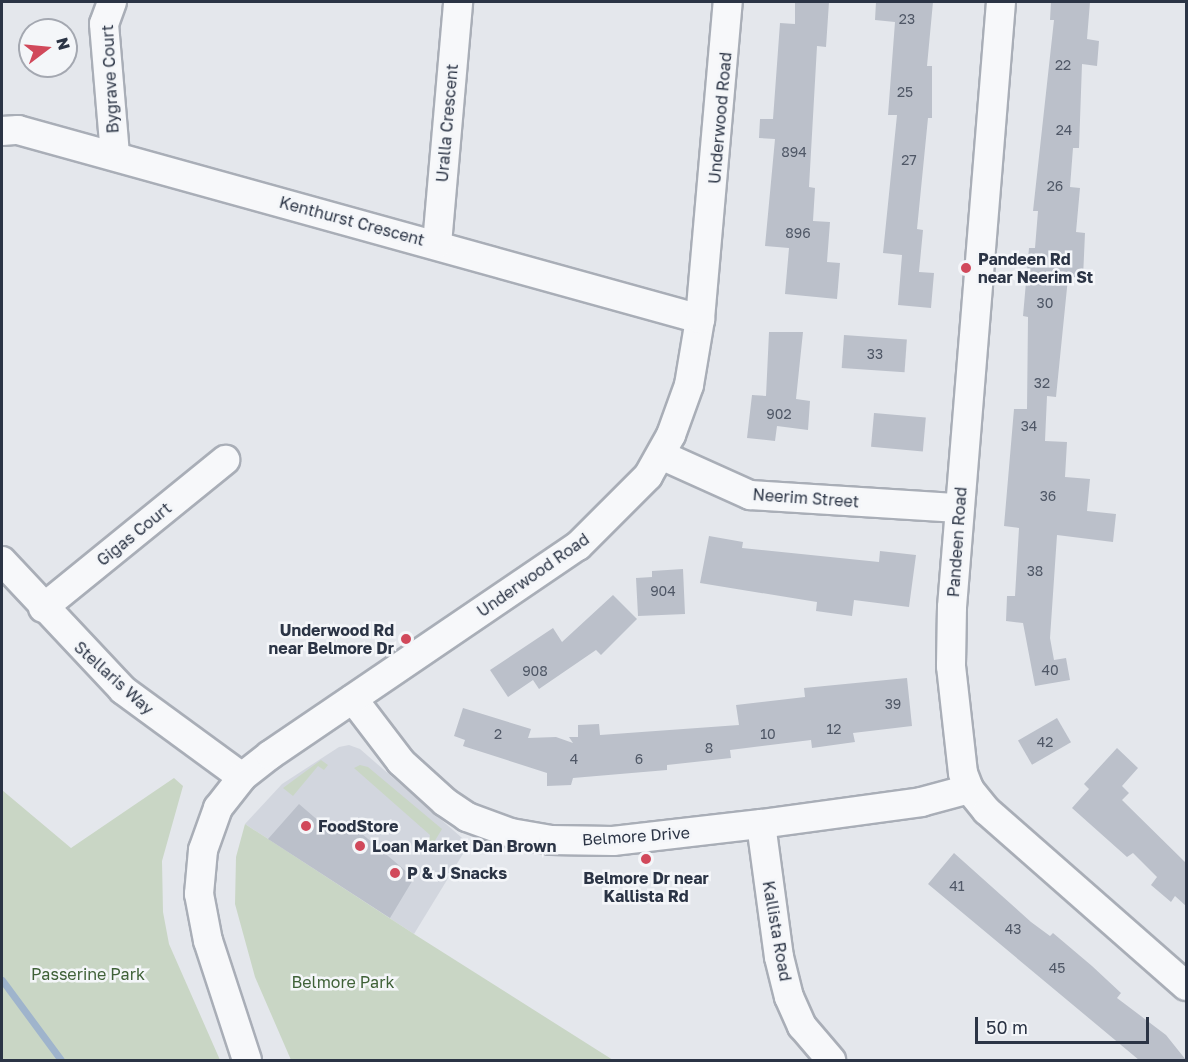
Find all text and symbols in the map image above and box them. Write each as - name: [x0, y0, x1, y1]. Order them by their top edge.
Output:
- house number: 23: [899, 11, 915, 27]
- north arrow: [18, 18, 78, 78]
- street label: Bygrave Court: [98, 24, 122, 134]
- text: N: [52, 35, 75, 52]
- street label: Underwood Road: [705, 51, 735, 185]
- house number: 22: [1055, 57, 1071, 73]
- street label: Uralla Crescent: [432, 63, 462, 183]
- house number: 25: [897, 84, 913, 100]
- house number: 24: [1056, 122, 1072, 138]
- house number: 894: [781, 144, 807, 160]
- house number: 27: [901, 152, 917, 168]
- house number: 26: [1047, 178, 1063, 194]
- street label: Kenthurst Crescent: [277, 192, 427, 250]
- house number: 896: [785, 225, 811, 241]
- place label: Pandeen Rd near Neerim St: [978, 249, 1093, 287]
- marker: Pandeen Rd near Neerim St: [959, 261, 973, 275]
- house number: 30: [1037, 295, 1053, 311]
- house number: 33: [867, 346, 883, 362]
- house number: 32: [1034, 375, 1050, 391]
- house number: 902: [766, 406, 792, 422]
- house number: 34: [1021, 418, 1037, 434]
- street label: Neerim Street: [752, 485, 860, 511]
- street label: Pandeen Road: [944, 486, 970, 598]
- house number: 36: [1040, 488, 1056, 504]
- street label: Gigas Court: [93, 498, 175, 570]
- street label: Underwood Road: [473, 529, 593, 621]
- house number: 38: [1027, 563, 1043, 579]
- house number: 904: [650, 583, 676, 599]
- place label: Underwood Rd near Belmore Dr: [269, 620, 394, 658]
- marker: Underwood Rd near Belmore Dr: [399, 632, 413, 646]
- street label: Stellaris Way: [70, 637, 158, 719]
- house number: 40: [1041, 662, 1059, 678]
- house number: 908: [522, 663, 548, 679]
- house number: 39: [885, 696, 901, 712]
- house number: 12: [827, 721, 841, 737]
- house number: 2: [494, 726, 502, 742]
- house number: 10: [760, 726, 776, 742]
- house number: 42: [1037, 734, 1053, 750]
- house number: 8: [705, 740, 713, 756]
- house number: 4: [570, 751, 578, 767]
- house number: 6: [635, 751, 643, 767]
- place label: FoodStore: [318, 816, 398, 836]
- marker: FoodStore: [299, 819, 313, 833]
- street label: Belmore Drive: [582, 823, 690, 849]
- place label: Loan Market Dan Brown: [372, 836, 556, 856]
- marker: Loan Market Dan Brown: [353, 839, 367, 853]
- marker: Belmore Dr near Kallista Rd: [639, 852, 653, 866]
- place label: P & J Snacks: [407, 863, 507, 883]
- marker: P & J Snacks: [388, 866, 402, 880]
- place label: Belmore Dr near Kallista Rd: [583, 868, 709, 906]
- house number: 41: [949, 878, 965, 894]
- street label: Kallista Road: [759, 879, 795, 983]
- house number: 43: [1005, 921, 1021, 937]
- house number: 45: [1049, 960, 1065, 976]
- park label: Passerine Park: [31, 964, 145, 984]
- park label: Belmore Park: [292, 972, 394, 992]
- scale bar: [978, 1005, 1152, 1043]
- text: 50 m: [986, 1016, 1028, 1038]

